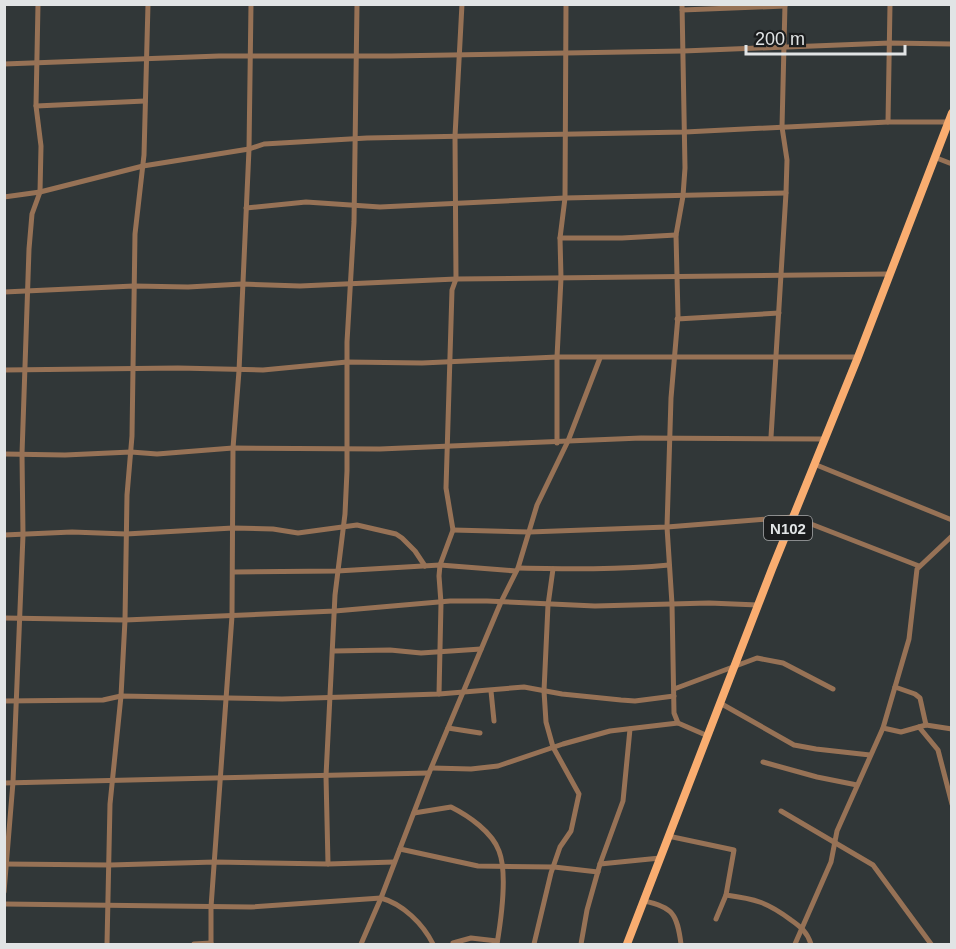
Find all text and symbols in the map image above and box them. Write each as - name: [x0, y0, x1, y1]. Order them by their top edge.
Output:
- scale bar: [746, 18, 905, 56]
- text: 200 m: [755, 29, 805, 49]
- road number: N102: [764, 516, 812, 540]

